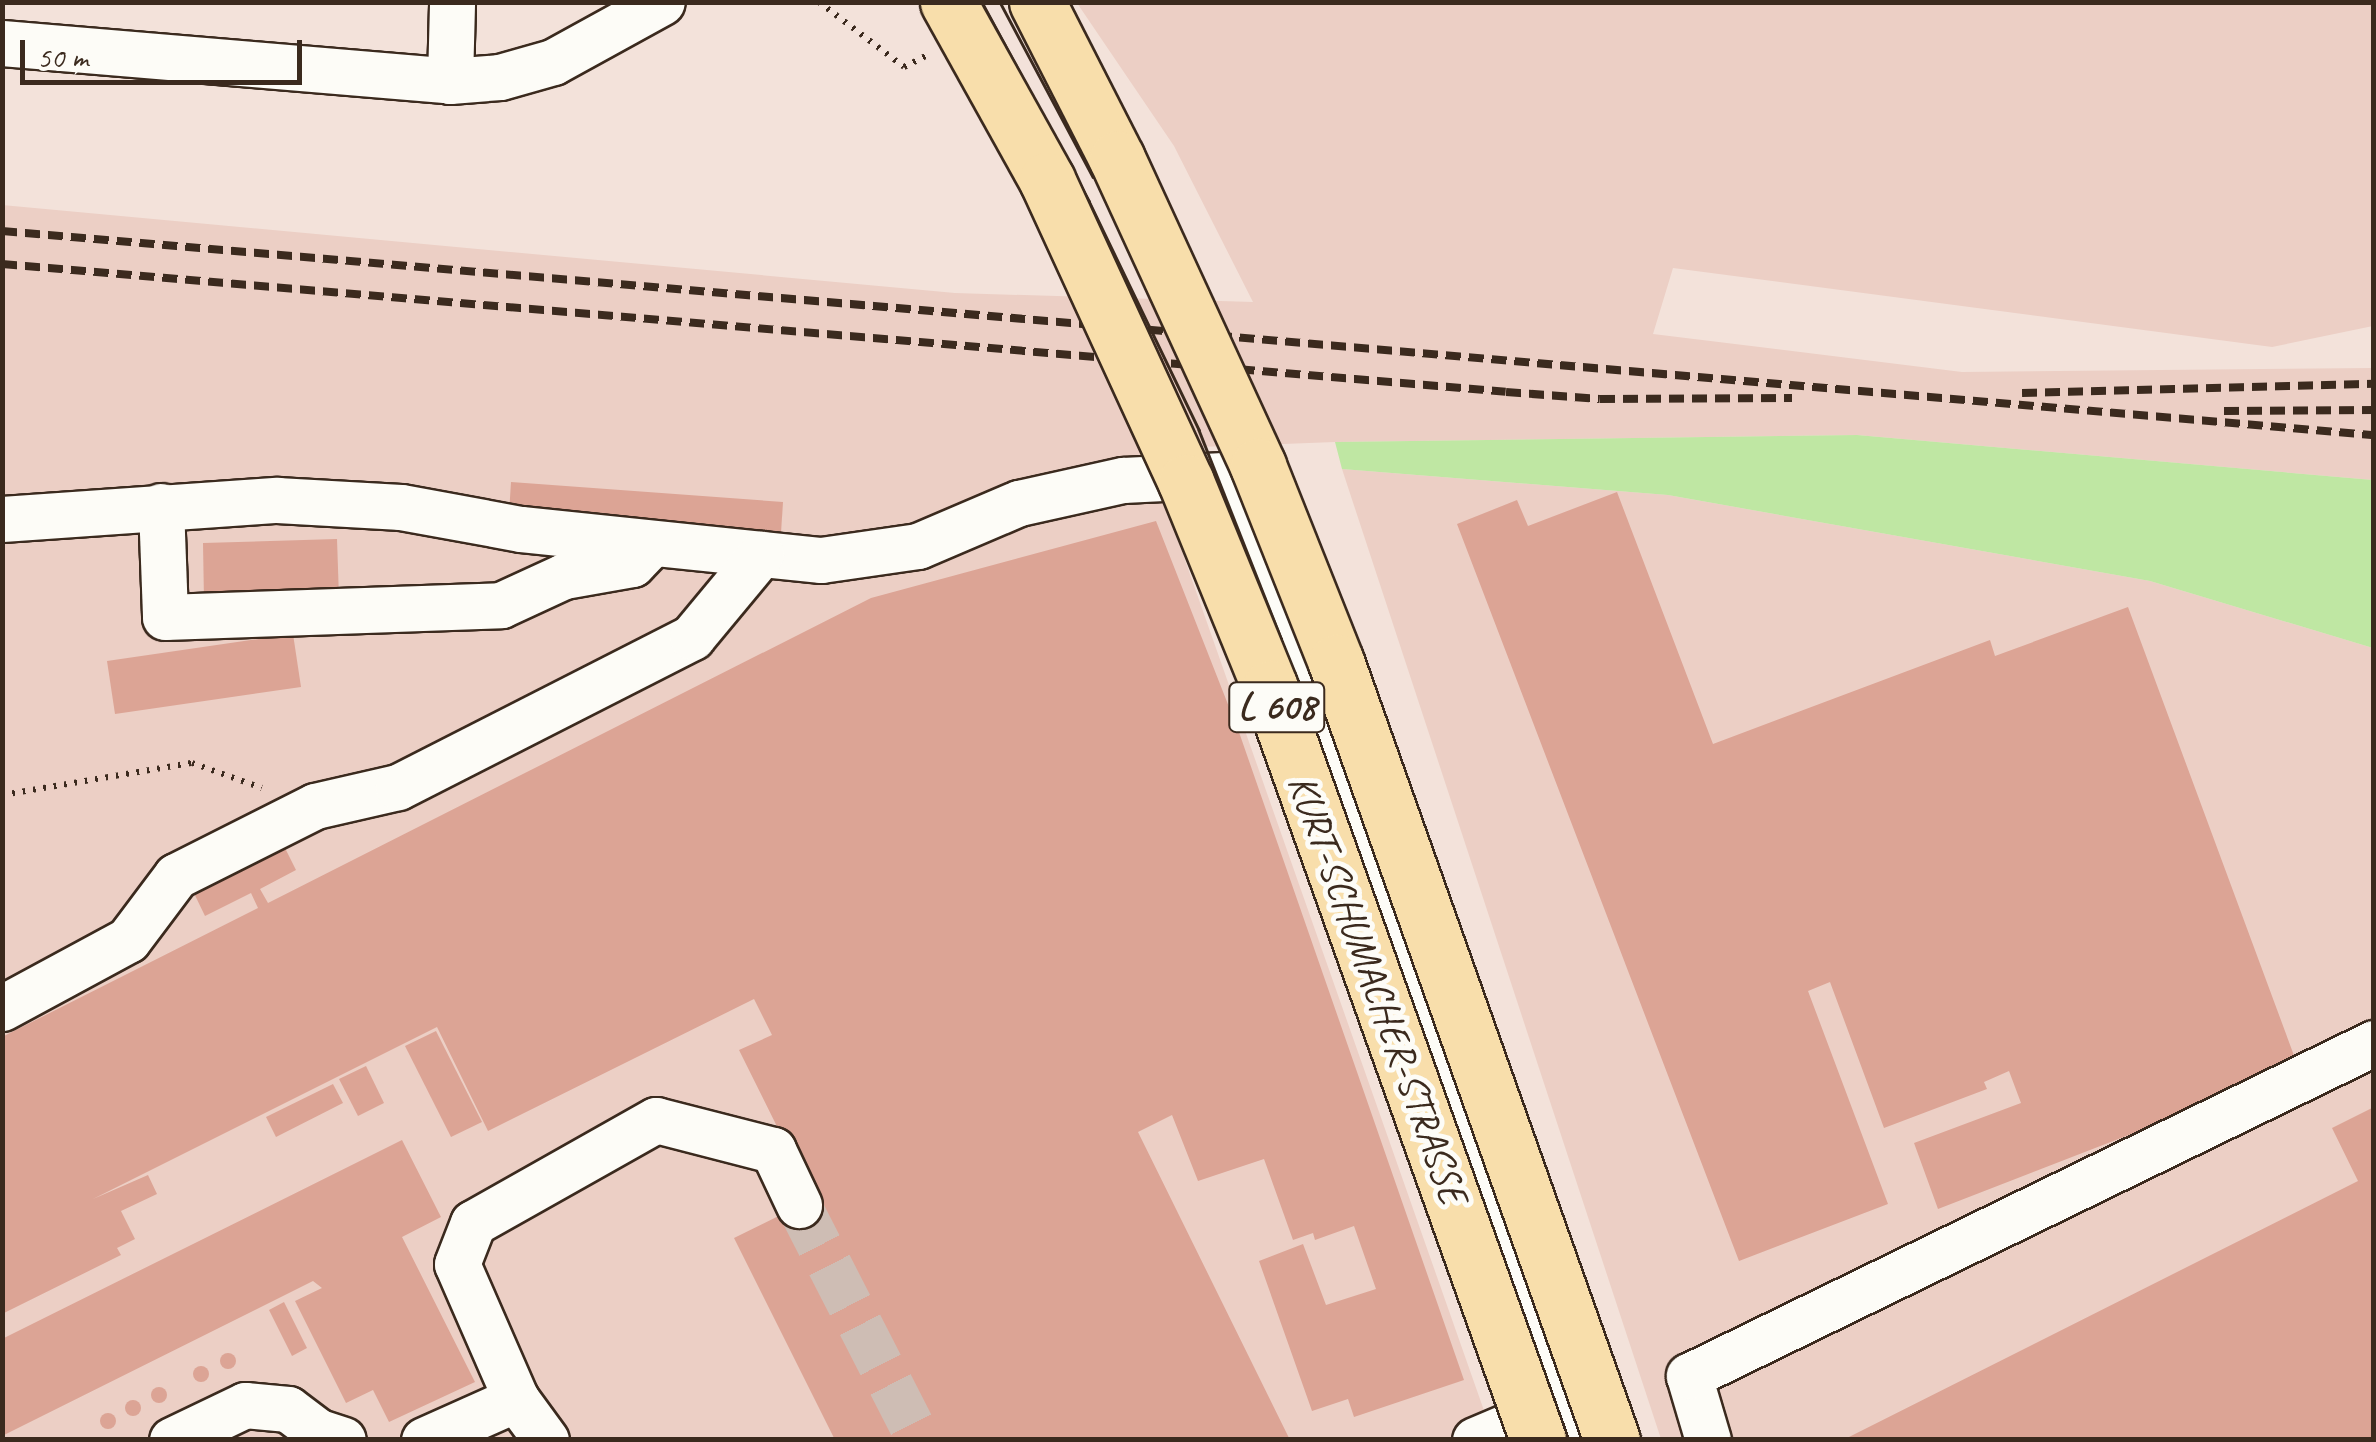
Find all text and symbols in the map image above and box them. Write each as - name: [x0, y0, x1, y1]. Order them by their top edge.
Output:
- scale bar: [25, 20, 308, 82]
- text: 50 m: [37, 38, 88, 76]
- road number: L 608: [1227, 674, 1327, 740]
- street label: KURT-SCHUMACHER-STRASSE: [1278, 768, 1478, 1210]

